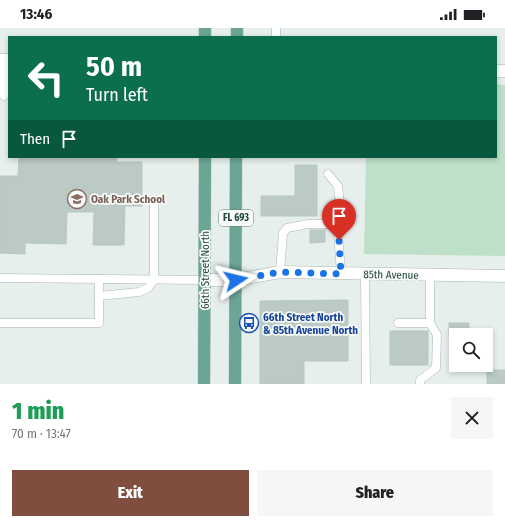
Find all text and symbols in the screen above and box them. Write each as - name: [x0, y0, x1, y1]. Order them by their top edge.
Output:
- text: 13:46: [20, 5, 52, 23]
- text: 50 m: [86, 50, 142, 83]
- icon: left: [20, 52, 72, 104]
- text: Turn left: [86, 84, 148, 106]
- icon: arrive: [58, 128, 80, 150]
- text: Then: [20, 130, 50, 148]
- school or university icon: Oak Park School: [66, 188, 88, 210]
- place label: Oak Park School: [91, 193, 166, 206]
- pin: [322, 199, 356, 240]
- icon: arrive: [328, 205, 350, 227]
- road number: FL 693: [219, 210, 253, 226]
- street label: 66th Street North: [199, 231, 212, 309]
- position arrow: [215, 259, 257, 301]
- street label: 85th Avenue: [363, 268, 419, 282]
- place label: 66th Street North & 85th Avenue North: [263, 311, 358, 337]
- bus stop icon: 66th Street North & 85th Avenue North: [238, 312, 260, 334]
- map controls: [449, 328, 493, 372]
- button: search: [449, 328, 493, 372]
- text: 1 min: [12, 397, 64, 425]
- button: close: [451, 397, 493, 439]
- text: 70 m · 13:47: [12, 426, 71, 441]
- button: Exit: [12, 470, 249, 516]
- button: Share: [257, 470, 493, 516]

